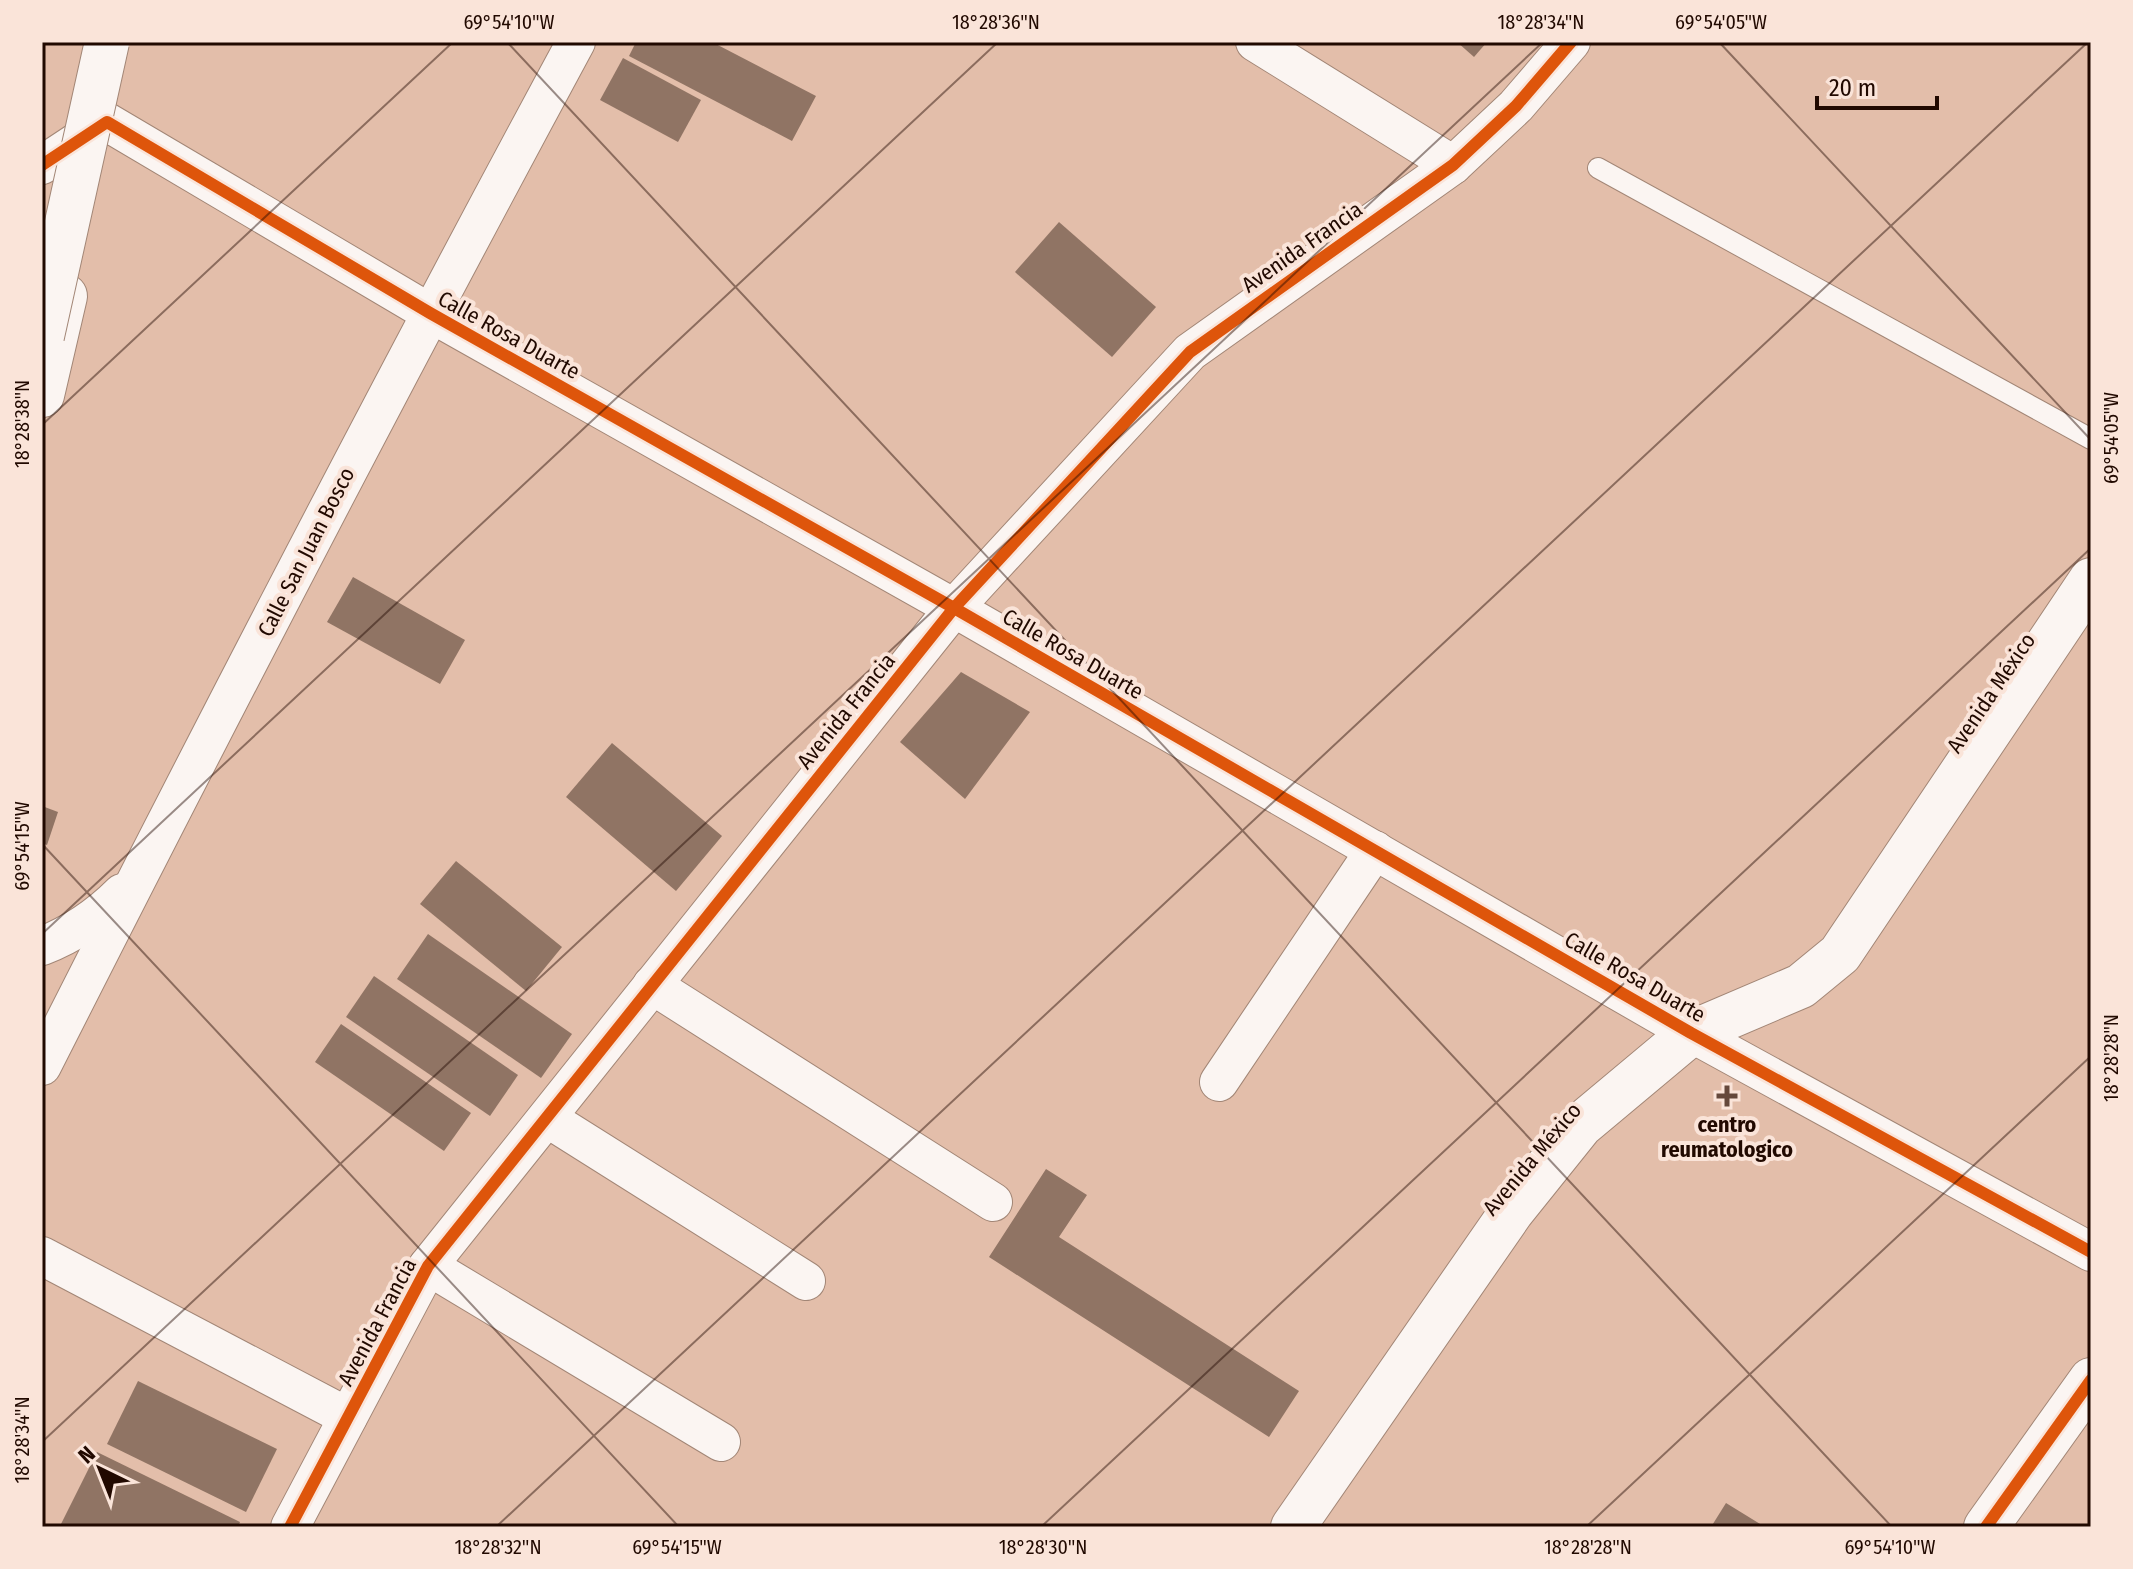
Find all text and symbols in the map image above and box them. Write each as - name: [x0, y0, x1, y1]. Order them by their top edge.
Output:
- text: 69°54'10"W: [463, 10, 555, 34]
- text: 18°28'36"N: [952, 10, 1040, 34]
- text: 18°28'34"N: [1497, 10, 1585, 34]
- text: 69°54'05"W: [1675, 10, 1767, 34]
- scale bar: [1817, 60, 1937, 110]
- text: 20 m: [1829, 74, 1876, 102]
- street label: Avenida Francia: [1237, 196, 1367, 298]
- street label: Calle Rosa Duarte: [433, 285, 585, 385]
- text: 18°28'38"N: [10, 380, 34, 468]
- text: 69°54'05"W: [2099, 392, 2123, 484]
- street label: Calle San Juan Bosco: [252, 463, 360, 641]
- street label: Calle Rosa Duarte: [998, 603, 1148, 705]
- street label: Avenida México: [1941, 628, 2041, 758]
- street label: Avenida Francia: [791, 648, 901, 774]
- text: 69°54'15"W: [10, 801, 34, 891]
- street label: Calle Rosa Duarte: [1560, 926, 1710, 1028]
- text: 18°28'28"N: [2099, 1014, 2123, 1102]
- marker: centro reumatologico: [1716, 1085, 1738, 1107]
- street label: Avenida México: [1477, 1097, 1587, 1221]
- place label: centro reumatologico: [1661, 1111, 1793, 1163]
- street label: Avenida Francia: [332, 1253, 422, 1391]
- text: 18°28'34"N: [10, 1396, 34, 1484]
- north arrow: [60, 1429, 140, 1509]
- text: N: [73, 1440, 101, 1469]
- text: 18°28'32"N: [454, 1535, 542, 1559]
- text: 69°54'15"W: [632, 1535, 722, 1559]
- text: 18°28'30"N: [999, 1535, 1087, 1559]
- text: 18°28'28"N: [1544, 1535, 1632, 1559]
- text: 69°54'10"W: [1844, 1535, 1936, 1559]

